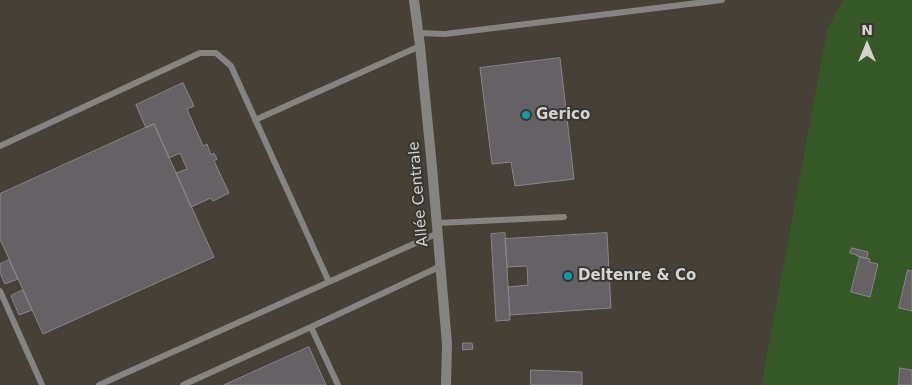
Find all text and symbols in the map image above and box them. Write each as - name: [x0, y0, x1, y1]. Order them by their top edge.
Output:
- north arrow: [842, 20, 892, 70]
- text: N: [861, 22, 873, 38]
- place label: Gerico: [536, 106, 590, 124]
- marker: Gerico: [520, 109, 532, 121]
- street label: Allée Centrale: [405, 141, 433, 247]
- place label: Deltenre & Co: [578, 267, 696, 285]
- marker: Deltenre & Co: [562, 270, 574, 282]

